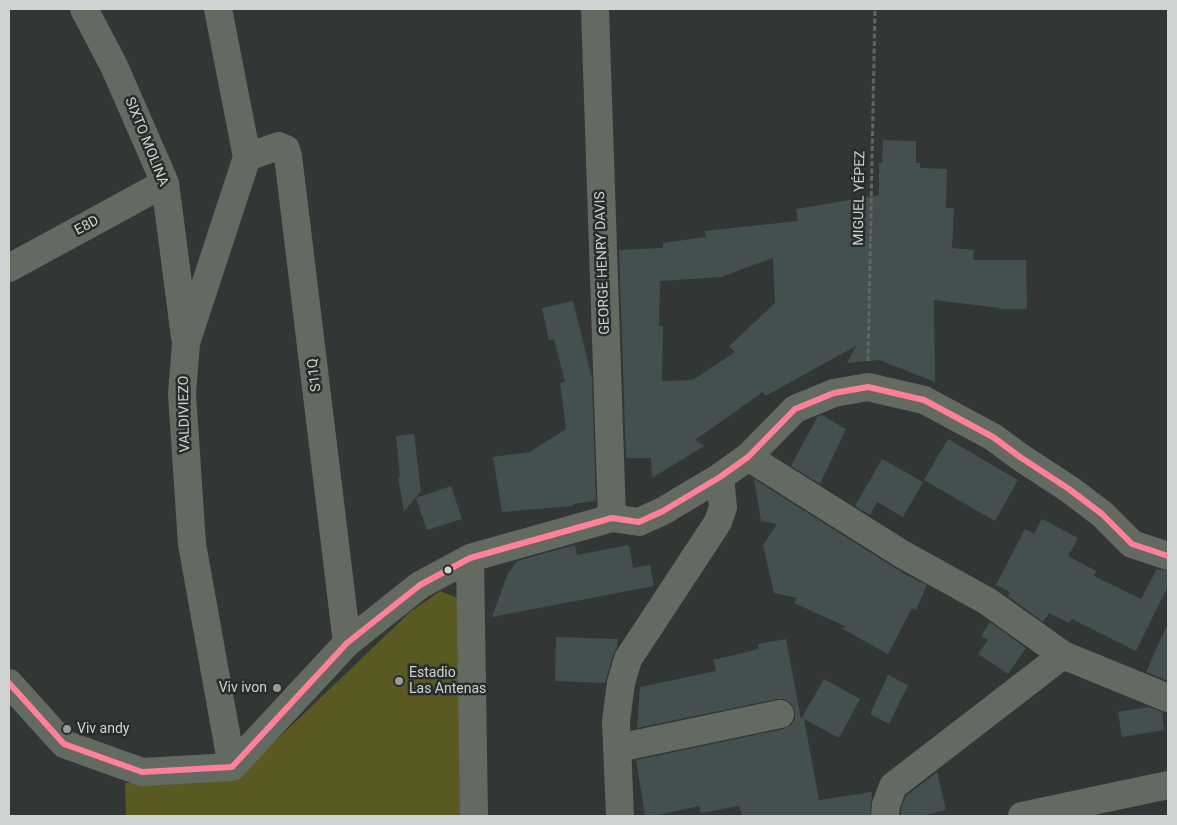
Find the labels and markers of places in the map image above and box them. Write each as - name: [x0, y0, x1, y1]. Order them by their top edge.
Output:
- unlabelled marker: [443, 565, 453, 575]
- place label: Estadio Las Antenas: [409, 665, 486, 698]
- marker: Estadio Las Antenas: [393, 675, 405, 687]
- place label: Viv ivon: [219, 680, 267, 696]
- marker: Viv ivon: [271, 682, 283, 694]
- place label: Viv andy: [77, 721, 129, 737]
- marker: Viv andy: [61, 723, 73, 735]

